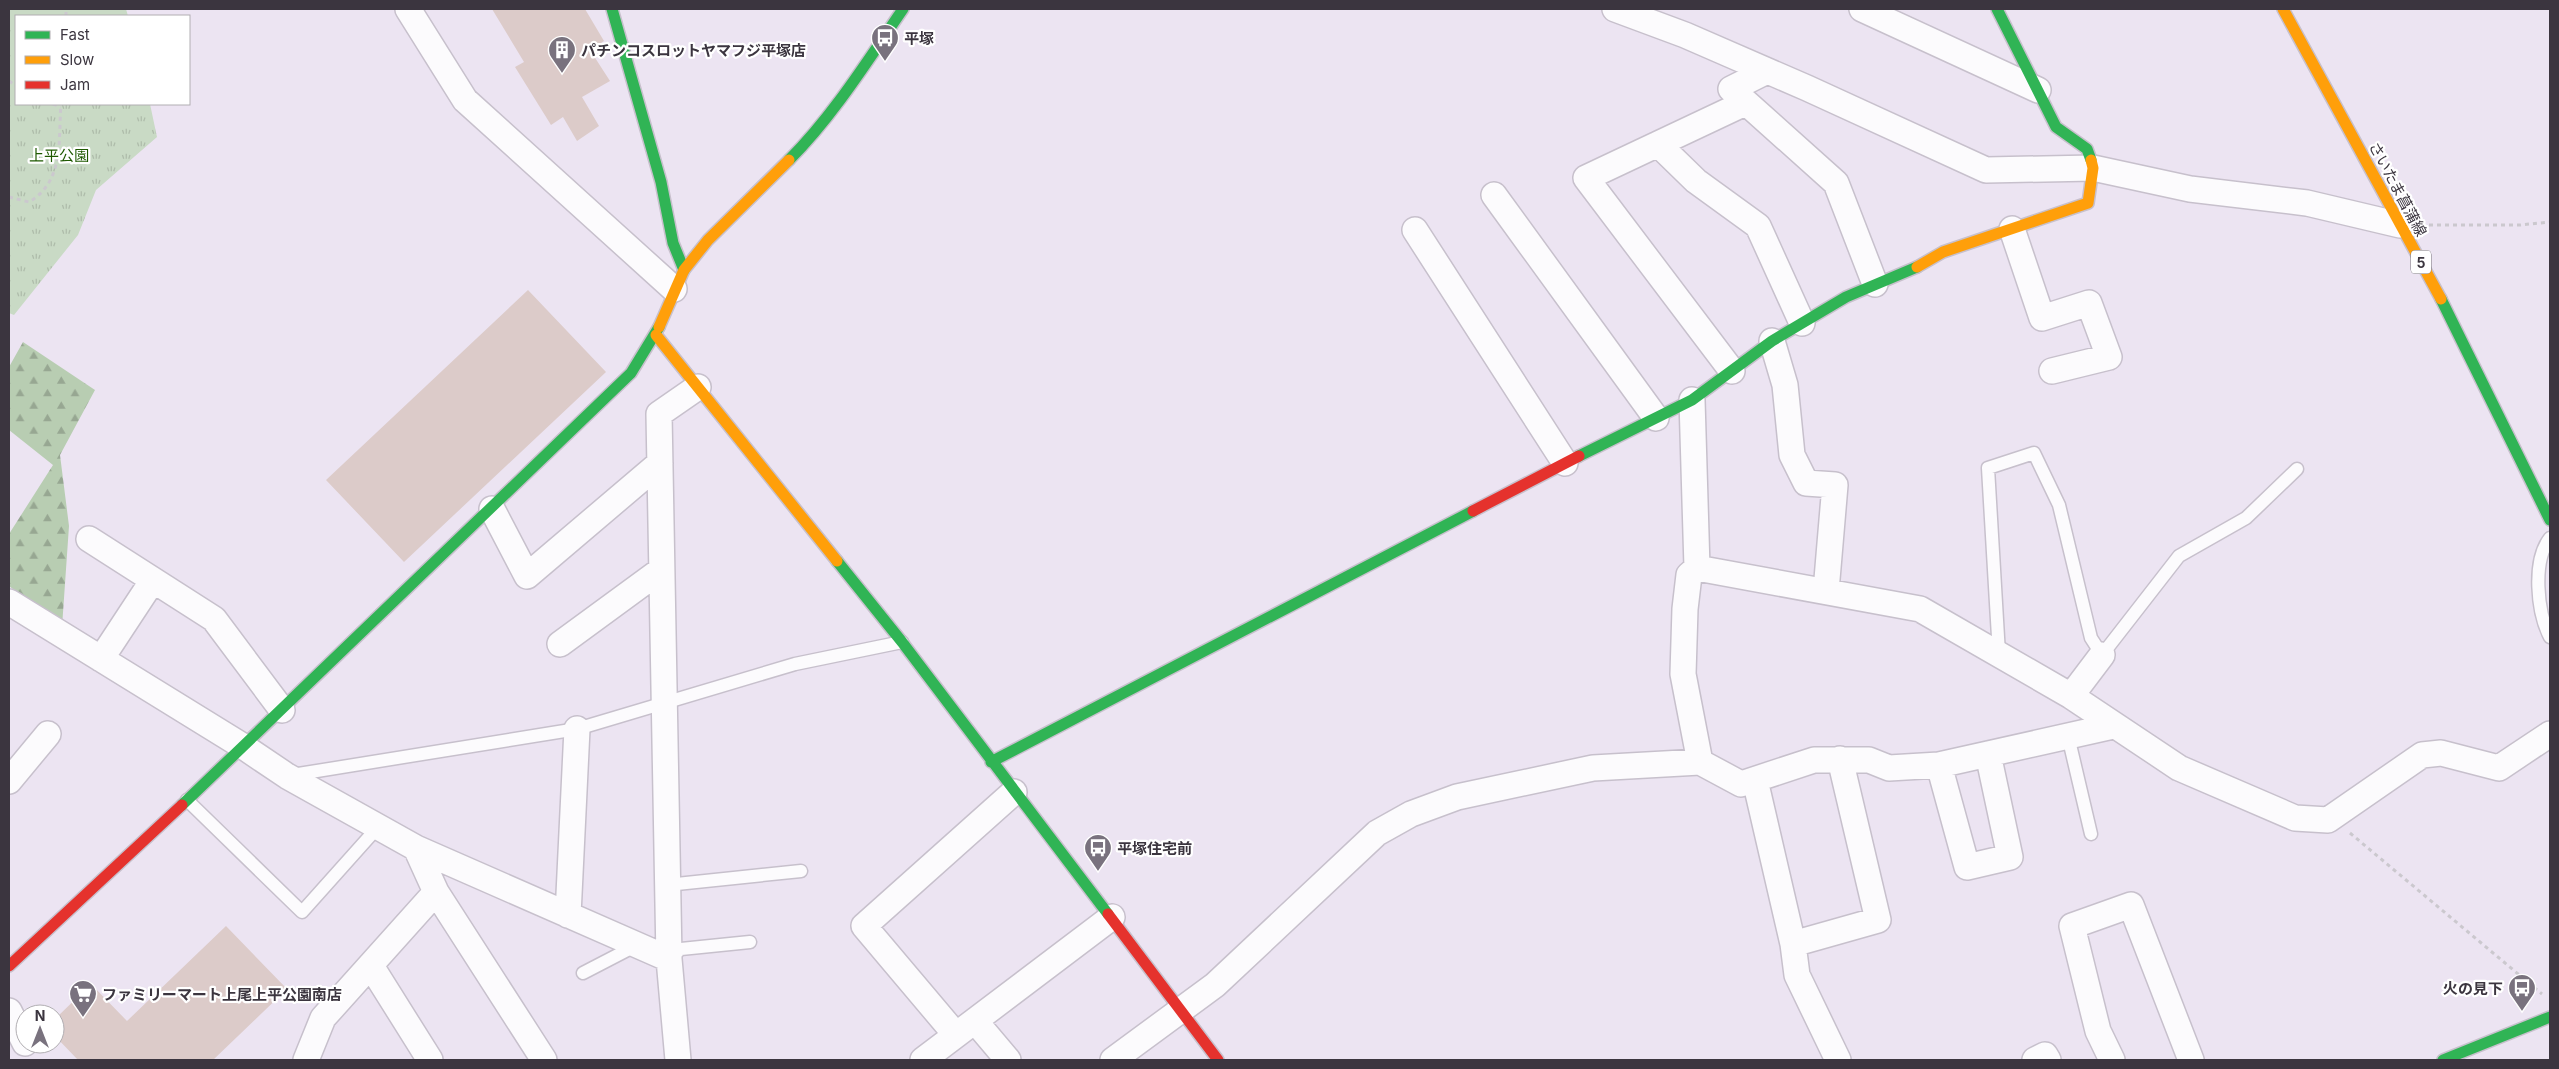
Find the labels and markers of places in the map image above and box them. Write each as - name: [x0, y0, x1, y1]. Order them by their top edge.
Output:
- bus stop icon: 平塚: [870, 23, 900, 62]
- place label: 平塚: [904, 29, 934, 48]
- building icon: パチンコスロットヤマフジ平塚店: [547, 35, 577, 74]
- place label: パチンコスロットヤマフジ平塚店: [581, 41, 806, 60]
- bus stop icon: 平塚住宅前: [1083, 833, 1113, 872]
- place label: 平塚住宅前: [1117, 839, 1192, 858]
- bus stop icon: 火の見下: [2507, 973, 2537, 1012]
- supermarket icon: ファミリーマート上尾上平公園南店: [68, 979, 98, 1018]
- place label: 火の見下: [2443, 979, 2503, 998]
- place label: ファミリーマート上尾上平公園南店: [102, 985, 342, 1004]

